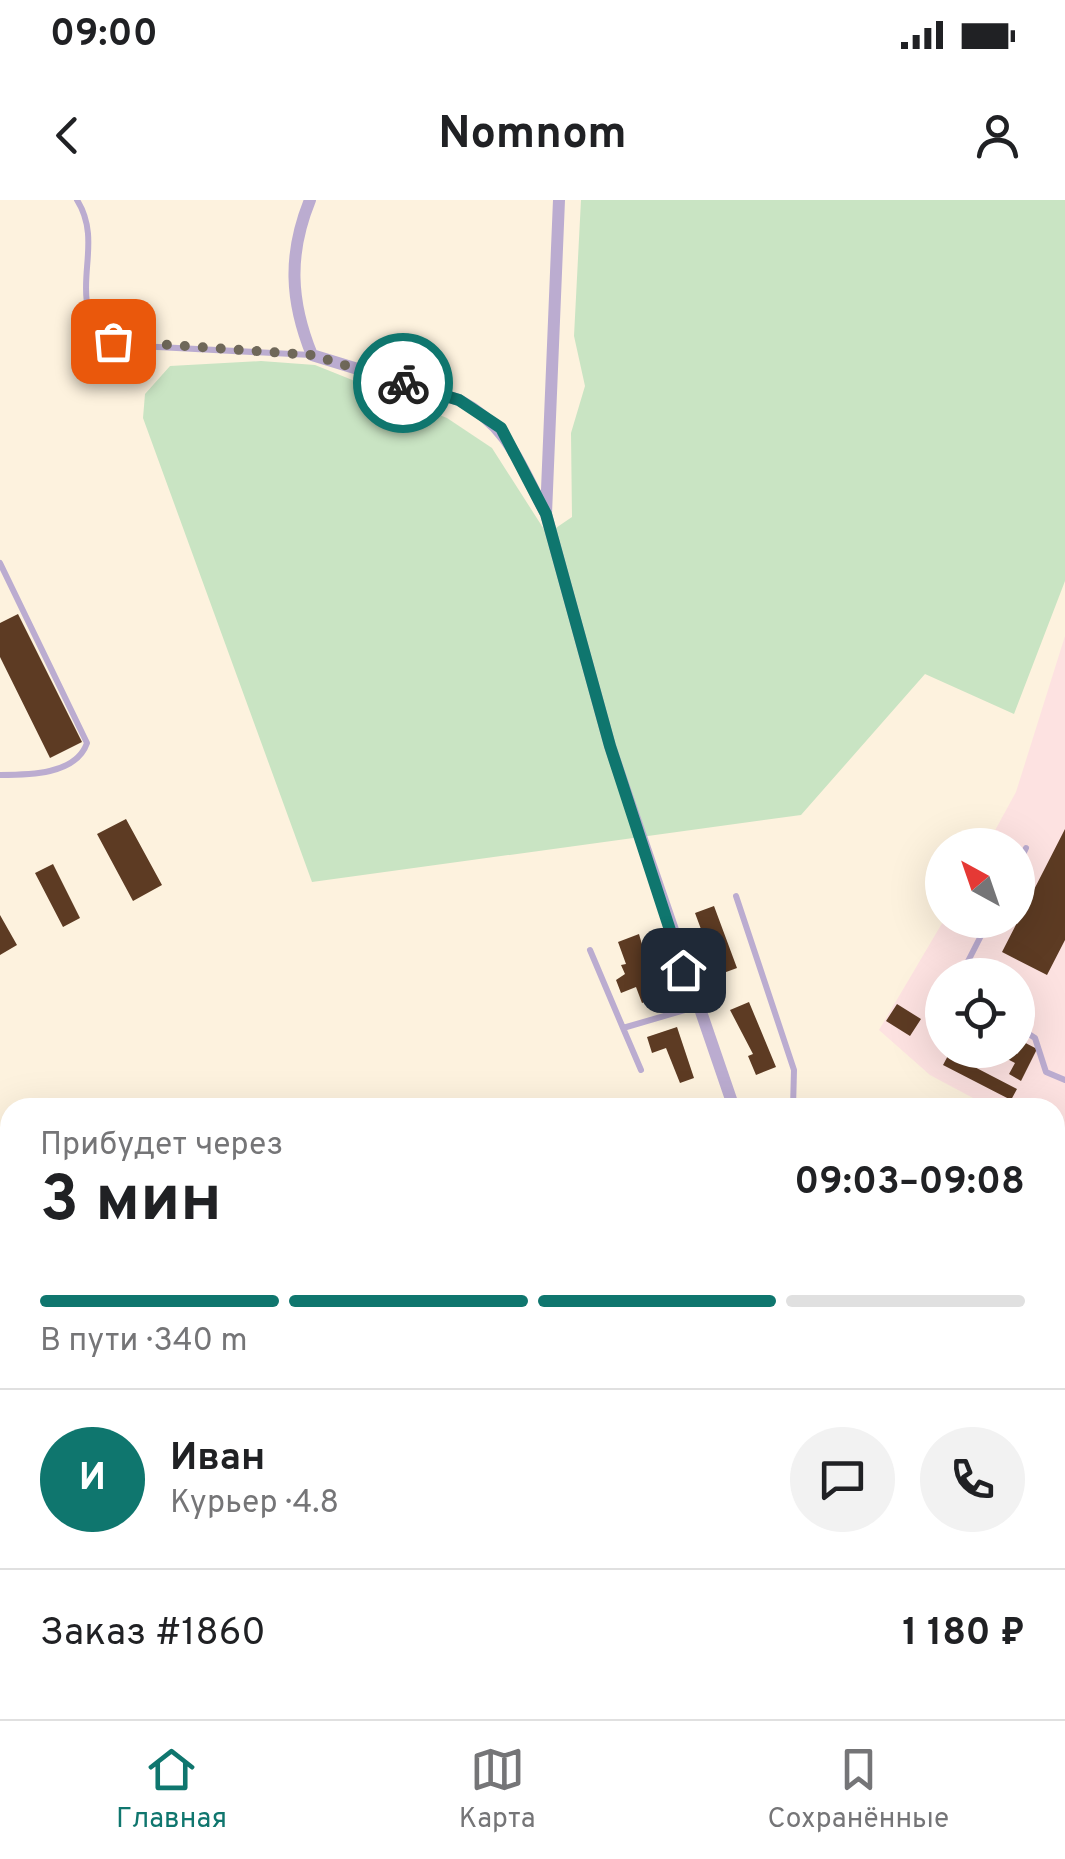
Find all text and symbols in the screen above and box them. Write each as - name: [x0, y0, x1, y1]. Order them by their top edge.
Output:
- text: 09:00: [50, 11, 158, 60]
- text: Nomnom: [438, 107, 627, 164]
- icon: back: [40, 108, 95, 163]
- icon: person: [970, 108, 1025, 163]
- pin: [71, 299, 156, 384]
- icon: bag: [86, 314, 141, 369]
- courier: [353, 333, 453, 433]
- icon: bike: [376, 356, 431, 411]
- north arrow: [925, 828, 1035, 938]
- map controls: [925, 828, 1035, 1068]
- pin: [641, 928, 726, 1013]
- icon: home: [656, 943, 711, 998]
- button: locate: [925, 958, 1035, 1068]
- text: Прибудет через: [40, 1126, 283, 1166]
- text: 09:03–09:08: [794, 1159, 1025, 1208]
- text: 3 мин: [40, 1162, 222, 1244]
- text: В пути · 340 m: [40, 1322, 248, 1362]
- button: chat: [790, 1427, 895, 1532]
- button: phone: [920, 1427, 1025, 1532]
- text: Иван: [170, 1435, 265, 1484]
- text: И: [79, 1455, 106, 1504]
- text: Курьер · 4.8: [170, 1484, 339, 1524]
- text: Заказ #1860: [40, 1610, 266, 1659]
- text: 1 180 ₽: [902, 1610, 1025, 1659]
- tab: Главная: [116, 1742, 227, 1838]
- tab: Карта: [459, 1742, 536, 1838]
- tab: Сохранённые: [767, 1742, 949, 1838]

